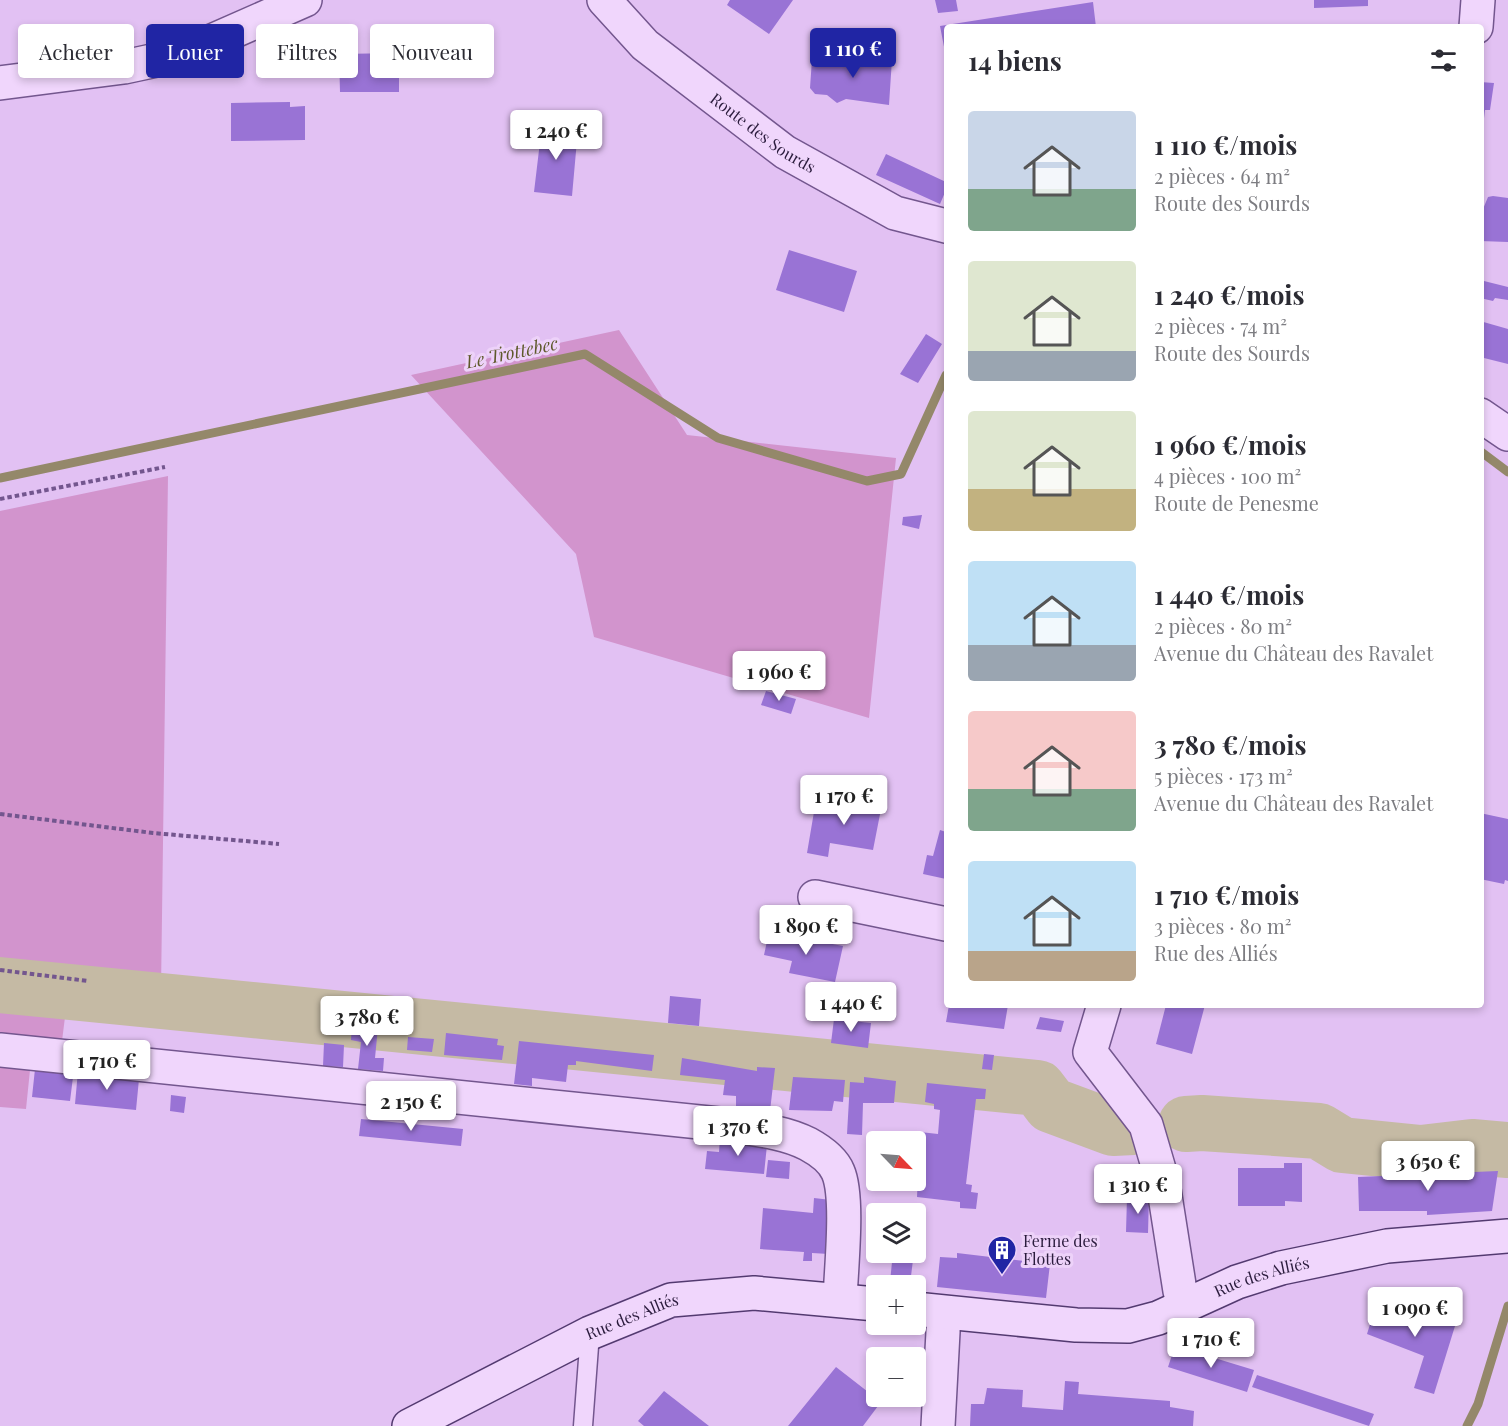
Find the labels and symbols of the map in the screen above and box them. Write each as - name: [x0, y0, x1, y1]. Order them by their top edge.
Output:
- pin: 1 110 €: [798, 28, 908, 79]
- street label: Route des Sourds: [706, 88, 819, 177]
- pin: 1 240 €: [501, 110, 611, 161]
- water label: Le Trottebec: [463, 331, 560, 374]
- pin: 1 960 €: [724, 651, 834, 702]
- pin: 1 170 €: [789, 775, 899, 826]
- pin: 1 890 €: [751, 905, 861, 956]
- pin: 1 440 €: [796, 982, 906, 1033]
- pin: 3 780 €: [312, 996, 422, 1047]
- pin: 1 710 €: [52, 1040, 162, 1091]
- pin: 2 150 €: [356, 1081, 466, 1132]
- pin: 1 370 €: [683, 1106, 793, 1157]
- north arrow: [866, 1131, 926, 1191]
- pin: 3 650 €: [1373, 1141, 1483, 1192]
- pin: 1 310 €: [1083, 1164, 1193, 1215]
- place label: Ferme des Flottes: [1023, 1230, 1098, 1269]
- building icon: Ferme des Flottes: [986, 1234, 1018, 1276]
- street label: Rue des Alliés: [1210, 1251, 1311, 1301]
- pin: 1 090 €: [1360, 1287, 1470, 1338]
- street label: Rue des Alliés: [582, 1288, 679, 1344]
- pin: 1 710 €: [1156, 1318, 1266, 1369]

